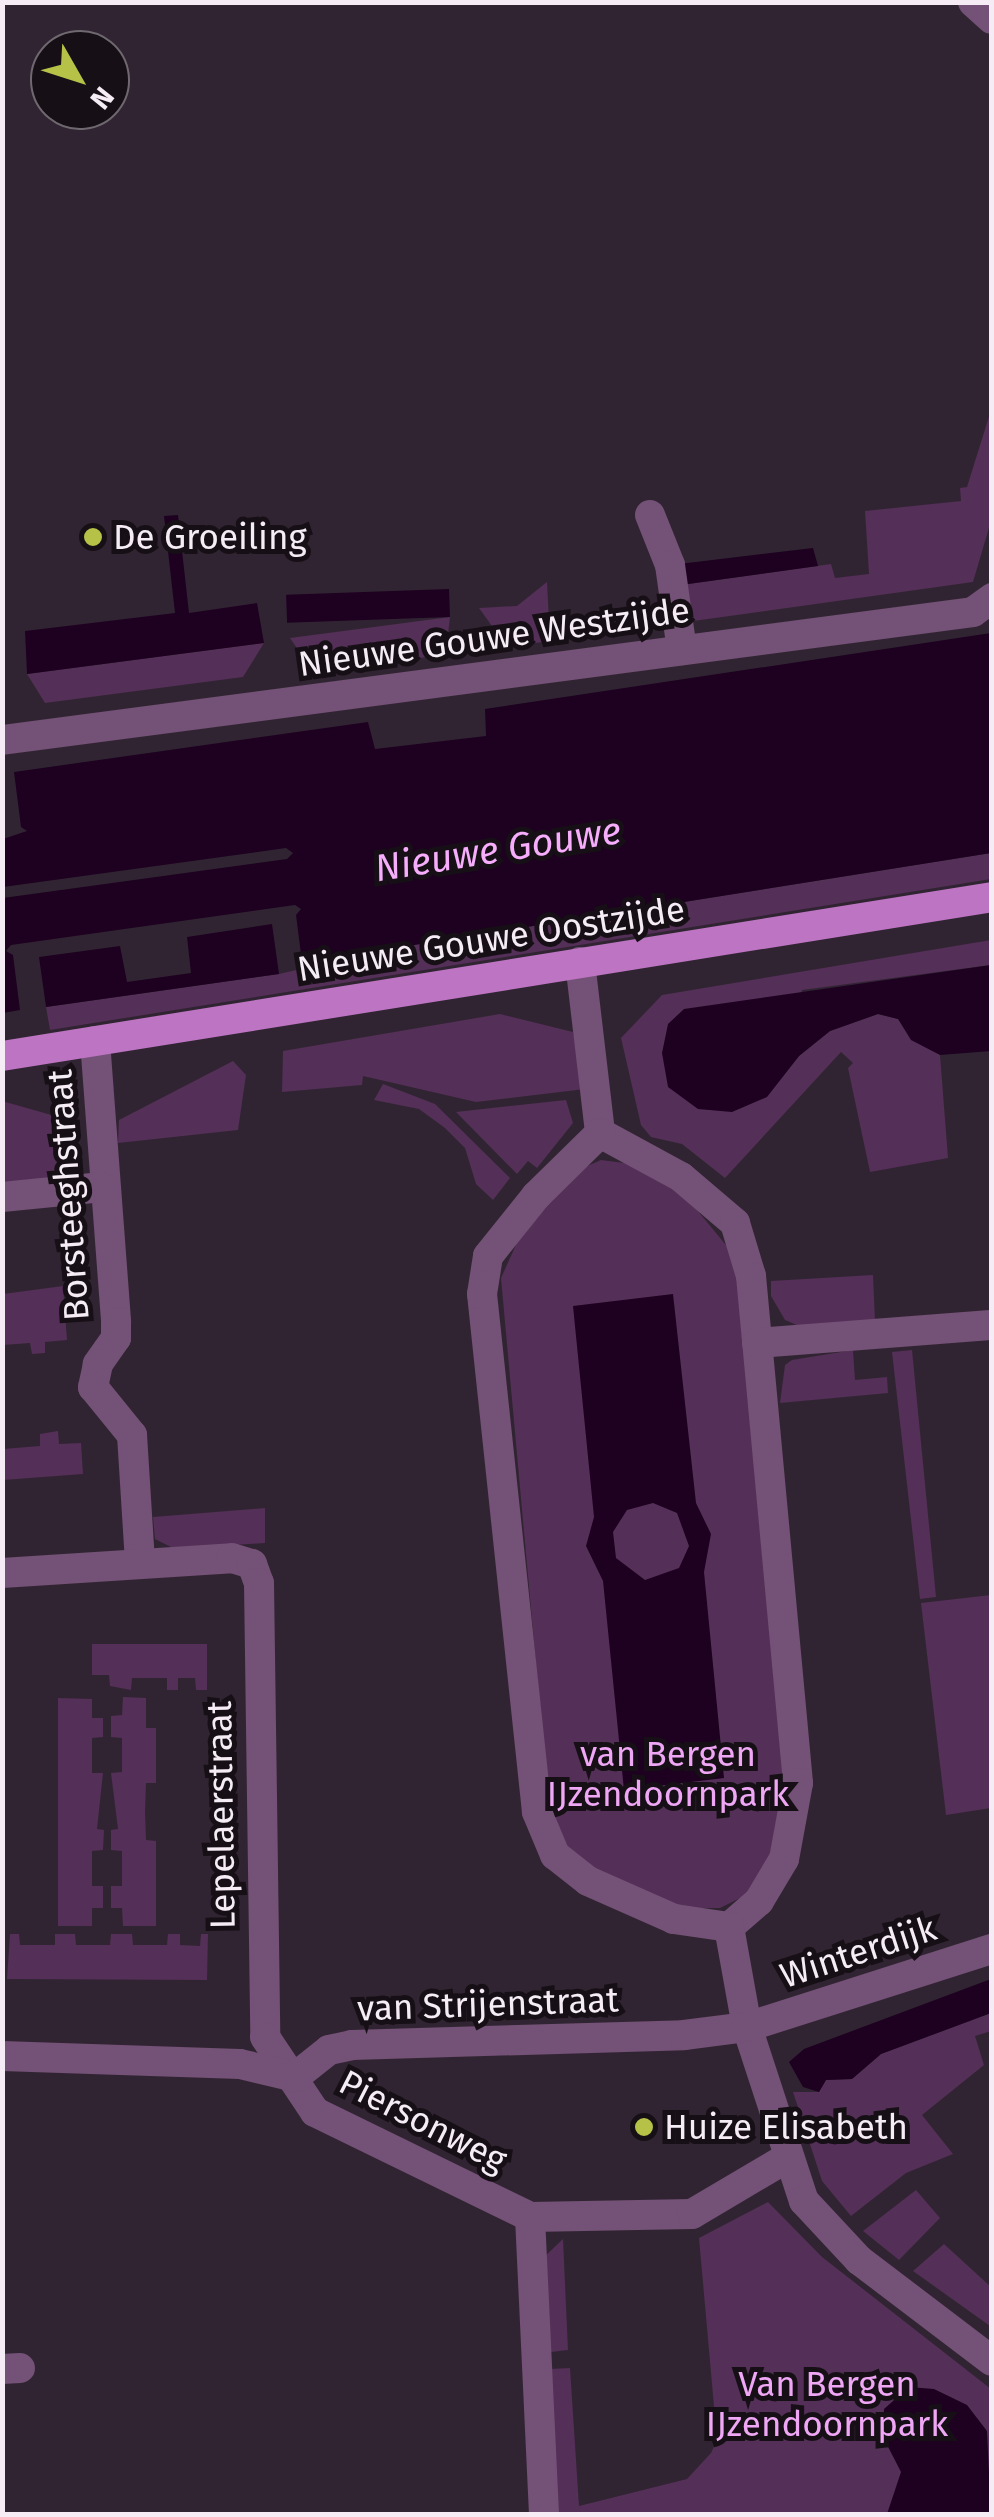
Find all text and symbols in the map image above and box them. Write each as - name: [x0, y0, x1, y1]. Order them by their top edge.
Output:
- north arrow: [30, 30, 130, 130]
- text: N: [83, 80, 121, 116]
- place label: De Groeiling: [113, 516, 307, 558]
- marker: De Groeiling: [82, 526, 104, 548]
- street label: Nieuwe Gouwe Westzijde: [296, 589, 692, 685]
- water label: Nieuwe Gouwe: [372, 808, 624, 892]
- street label: Nieuwe Gouwe Oostzijde: [294, 888, 688, 990]
- street label: Borsteeghstraat: [38, 1068, 98, 1322]
- street label: Lepelaerstraat: [198, 1700, 244, 1930]
- park label: van Bergen IJzendoornpark: [547, 1733, 789, 1815]
- street label: Winterdijk: [775, 1907, 941, 1997]
- street label: van Strijenstraat: [356, 1978, 620, 2030]
- street label: Piersonweg: [332, 2061, 514, 2181]
- place label: Huize Elisabeth: [664, 2106, 908, 2148]
- marker: Huize Elisabeth: [633, 2116, 655, 2138]
- park label: Van Bergen IJzendoornpark: [706, 2363, 948, 2445]

